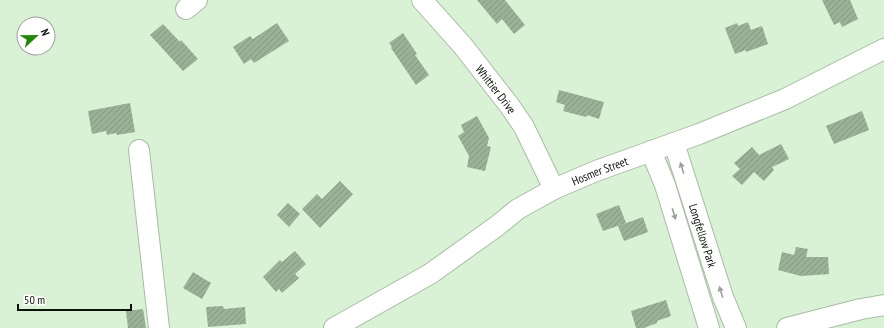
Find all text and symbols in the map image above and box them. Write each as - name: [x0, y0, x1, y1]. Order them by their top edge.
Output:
- north arrow: [16, 16, 56, 56]
- text: N: [38, 27, 53, 38]
- street label: Whittier Drive: [473, 61, 520, 116]
- street label: Hosmer Street: [569, 153, 630, 188]
- one-way arrow: [679, 162, 685, 174]
- street label: Longfellow Park: [686, 202, 721, 269]
- one-way arrow: [671, 208, 677, 220]
- one-way arrow: [718, 285, 724, 297]
- scale bar: [18, 286, 131, 312]
- text: 50 m: [24, 292, 45, 307]

